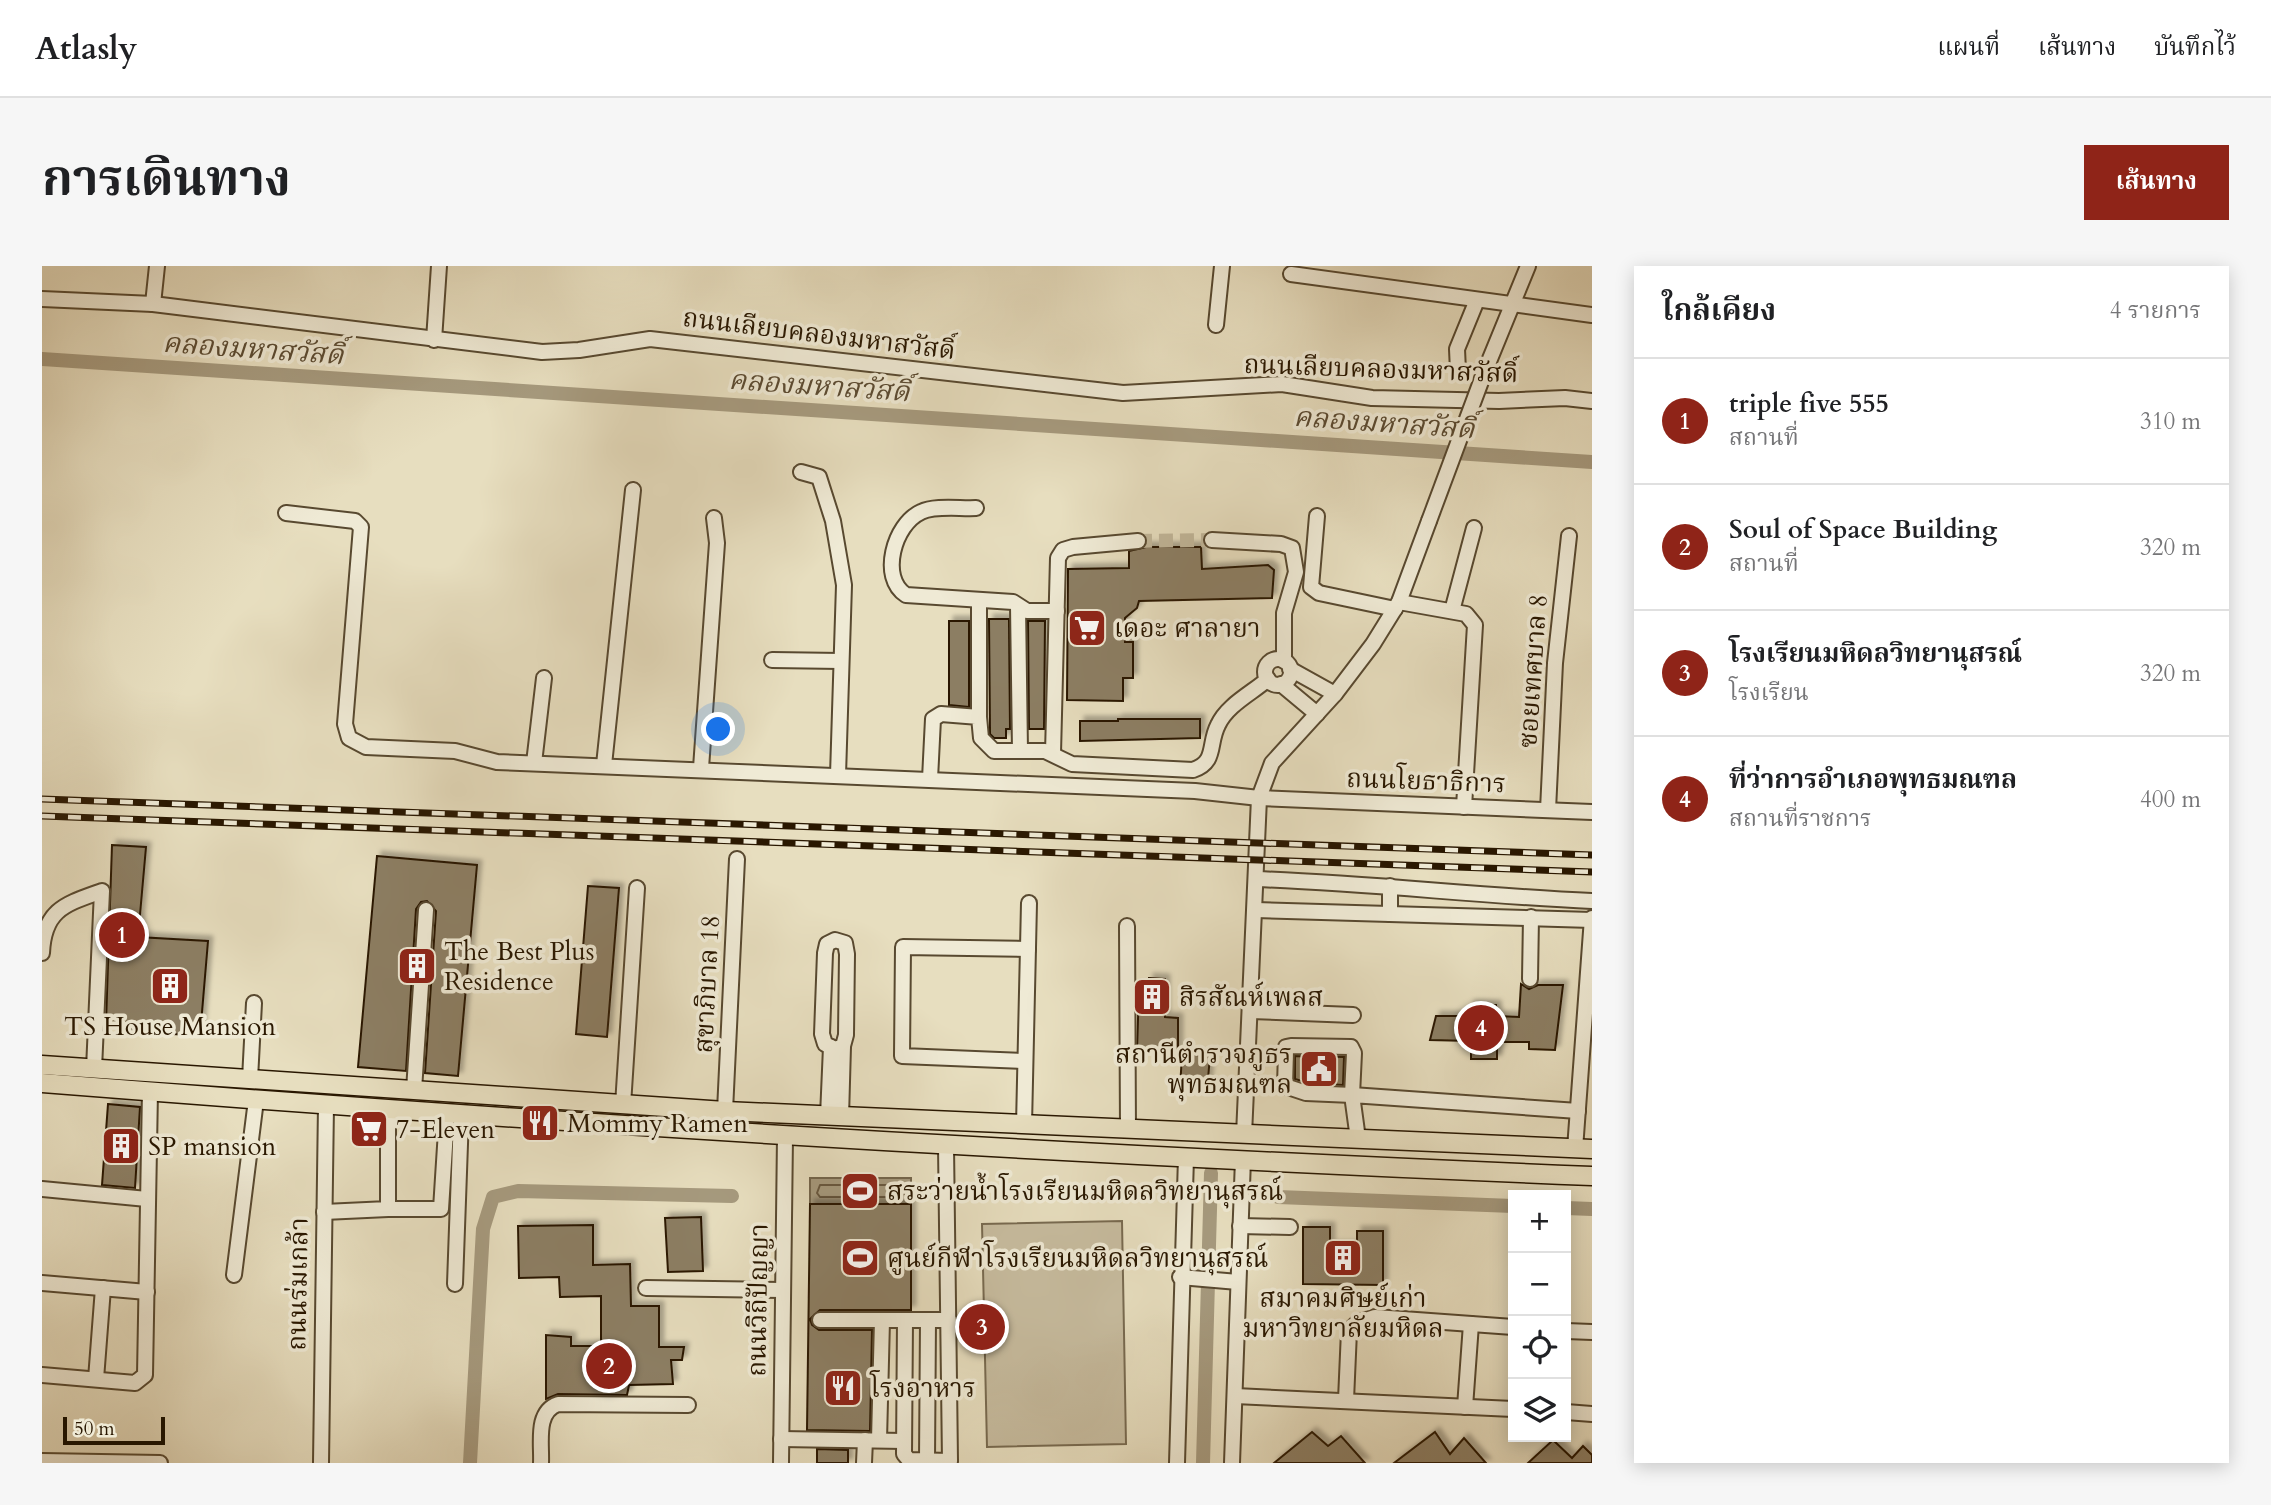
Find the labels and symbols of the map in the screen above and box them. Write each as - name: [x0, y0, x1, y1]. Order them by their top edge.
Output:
- street label: ถนนเลียบคลองมหาสวัสดิ์: [681, 298, 959, 368]
- water label: คลองมหาสวัสดิ์: [161, 322, 353, 375]
- street label: ถนนเลียบคลองมหาสวัสดิ์: [1243, 345, 1520, 391]
- water label: คลองมหาสวัสดิ์: [727, 359, 919, 412]
- water label: คลองมหาสวัสดิ์: [1292, 396, 1484, 449]
- street label: ซอยเทศบาล 8: [1510, 593, 1556, 749]
- supermarket icon: เดอะ ศาลายา: [1066, 607, 1108, 649]
- place label: เดอะ ศาลายา: [1114, 611, 1260, 646]
- your location: [701, 712, 735, 746]
- street label: ถนนโยธาธิการ: [1346, 760, 1506, 801]
- pin: 1: [99, 909, 145, 961]
- street label: สุขาภิบาล 18: [686, 914, 728, 1054]
- place label: The Best Plus Residence: [444, 934, 594, 999]
- building icon: The Best Plus Residence: [396, 945, 438, 987]
- building icon: TS House Mansion: [149, 965, 191, 1007]
- building icon: สิรสัณห์เพลส: [1131, 976, 1173, 1018]
- place label: สิรสัณห์เพลส: [1179, 980, 1323, 1015]
- pin: 4: [1458, 1002, 1504, 1054]
- place label: TS House Mansion: [64, 1009, 276, 1044]
- place label: สถานีตำรวจภูธร พุทธมณฑล: [1115, 1037, 1292, 1102]
- public building icon: สถานีตำรวจภูธร พุทธมณฑล: [1298, 1048, 1340, 1090]
- restaurant icon: Mommy Ramen: [519, 1102, 561, 1144]
- place label: Mommy Ramen: [567, 1106, 748, 1141]
- supermarket icon: 7-Eleven: [348, 1108, 390, 1150]
- place label: 7-Eleven: [396, 1112, 495, 1147]
- building icon: SP mansion: [100, 1125, 142, 1167]
- place label: SP mansion: [148, 1129, 276, 1164]
- sports icon: สระว่ายน้ำโรงเรียนมหิดลวิทยานุสรณ์: [839, 1170, 881, 1212]
- place label: สระว่ายน้ำโรงเรียนมหิดลวิทยานุสรณ์: [887, 1172, 1283, 1209]
- street label: ถนนร่มเกล้า: [279, 1217, 317, 1351]
- street label: ถนนวิถีปัญญา: [739, 1223, 777, 1377]
- sports icon: ศูนย์กีฬาโรงเรียนมหิดลวิทยานุสรณ์: [839, 1237, 881, 1279]
- building icon: สมาคมศิษย์เก่า มหาวิทยาลัยมหิดล: [1322, 1237, 1364, 1279]
- place label: ศูนย์กีฬาโรงเรียนมหิดลวิทยานุสรณ์: [887, 1240, 1268, 1276]
- place label: สมาคมศิษย์เก่า มหาวิทยาลัยมหิดล: [1242, 1281, 1444, 1346]
- pin: 3: [959, 1301, 1005, 1353]
- pin: 2: [586, 1340, 632, 1392]
- restaurant icon: โรงอาหาร: [822, 1367, 864, 1409]
- place label: โรงอาหาร: [869, 1370, 976, 1406]
- scale bar: [63, 1414, 164, 1446]

